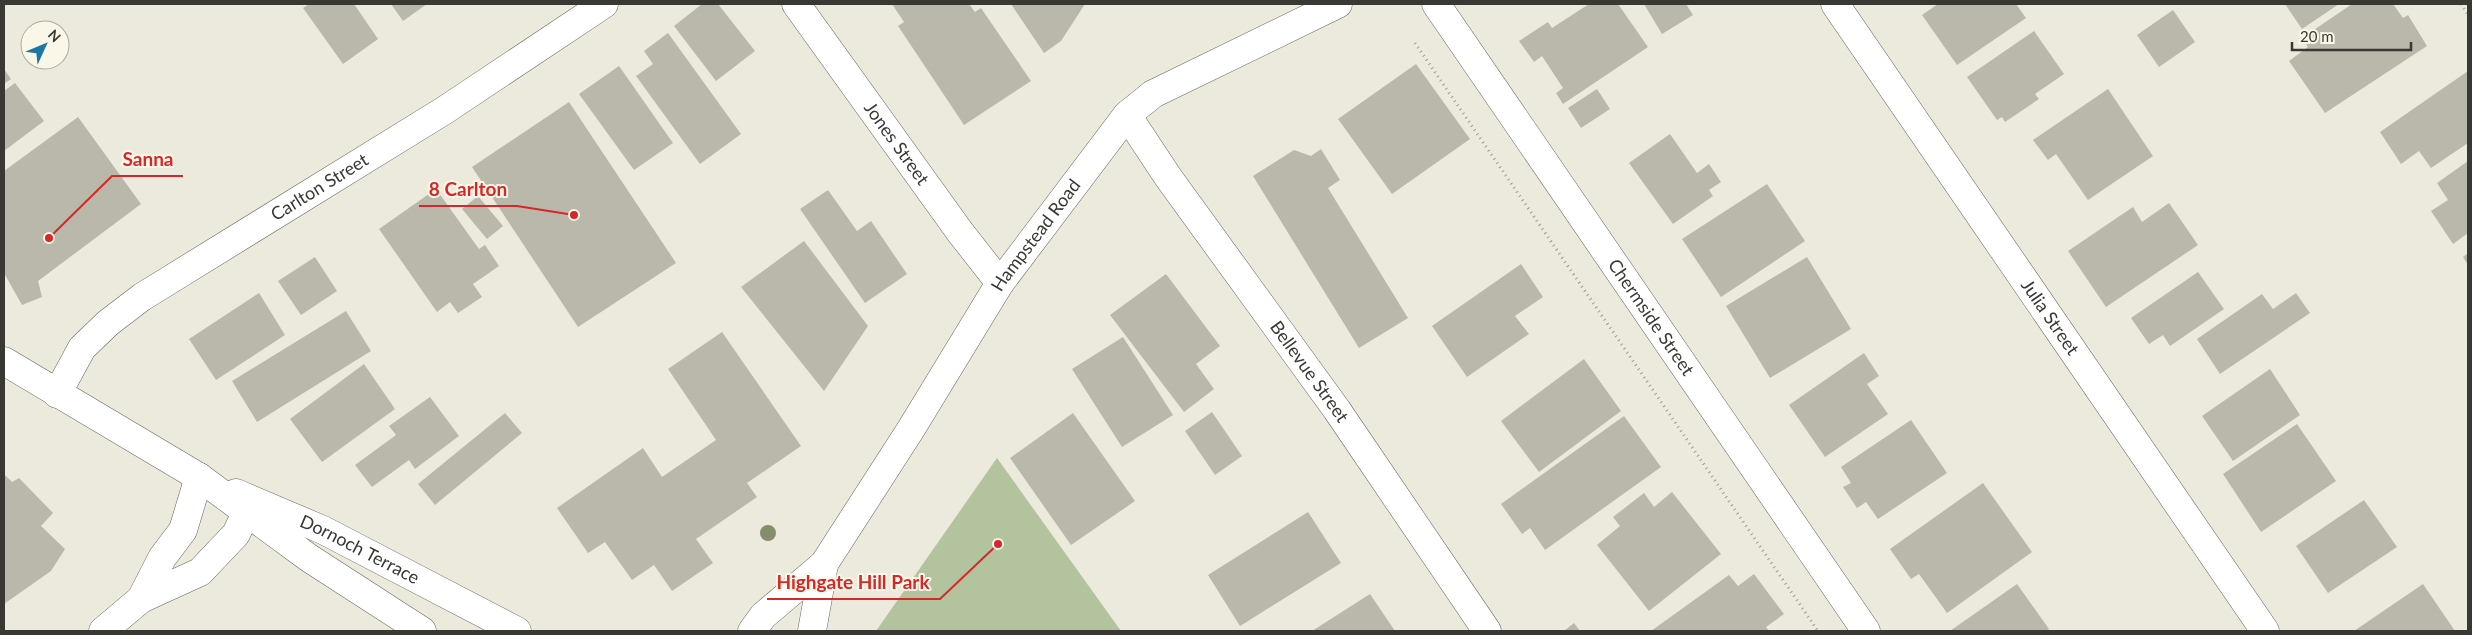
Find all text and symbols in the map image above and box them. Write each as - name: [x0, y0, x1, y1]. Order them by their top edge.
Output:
- north arrow: [20, 20, 70, 70]
- scale bar: [2292, 20, 2411, 52]
- text: N: [45, 26, 65, 45]
- text: 20 m: [2300, 27, 2334, 45]
- street label: Jones Street: [860, 97, 935, 189]
- callout: Sanna: [112, 142, 183, 176]
- text: Sanna: [122, 147, 174, 170]
- street label: Carlton Street: [266, 148, 372, 225]
- callout: 8 Carlton: [419, 172, 517, 206]
- street label: Hampstead Road: [986, 174, 1085, 295]
- text: 8 Carlton: [429, 177, 507, 200]
- street label: Chermside Street: [1604, 254, 1700, 380]
- street label: Julia Street: [2017, 275, 2085, 359]
- street label: Bellevue Street: [1266, 316, 1354, 427]
- street label: Dornoch Terrace: [297, 510, 424, 588]
- callout: Highgate Hill Park: [767, 565, 940, 599]
- text: Highgate Hill Park: [776, 570, 930, 593]

